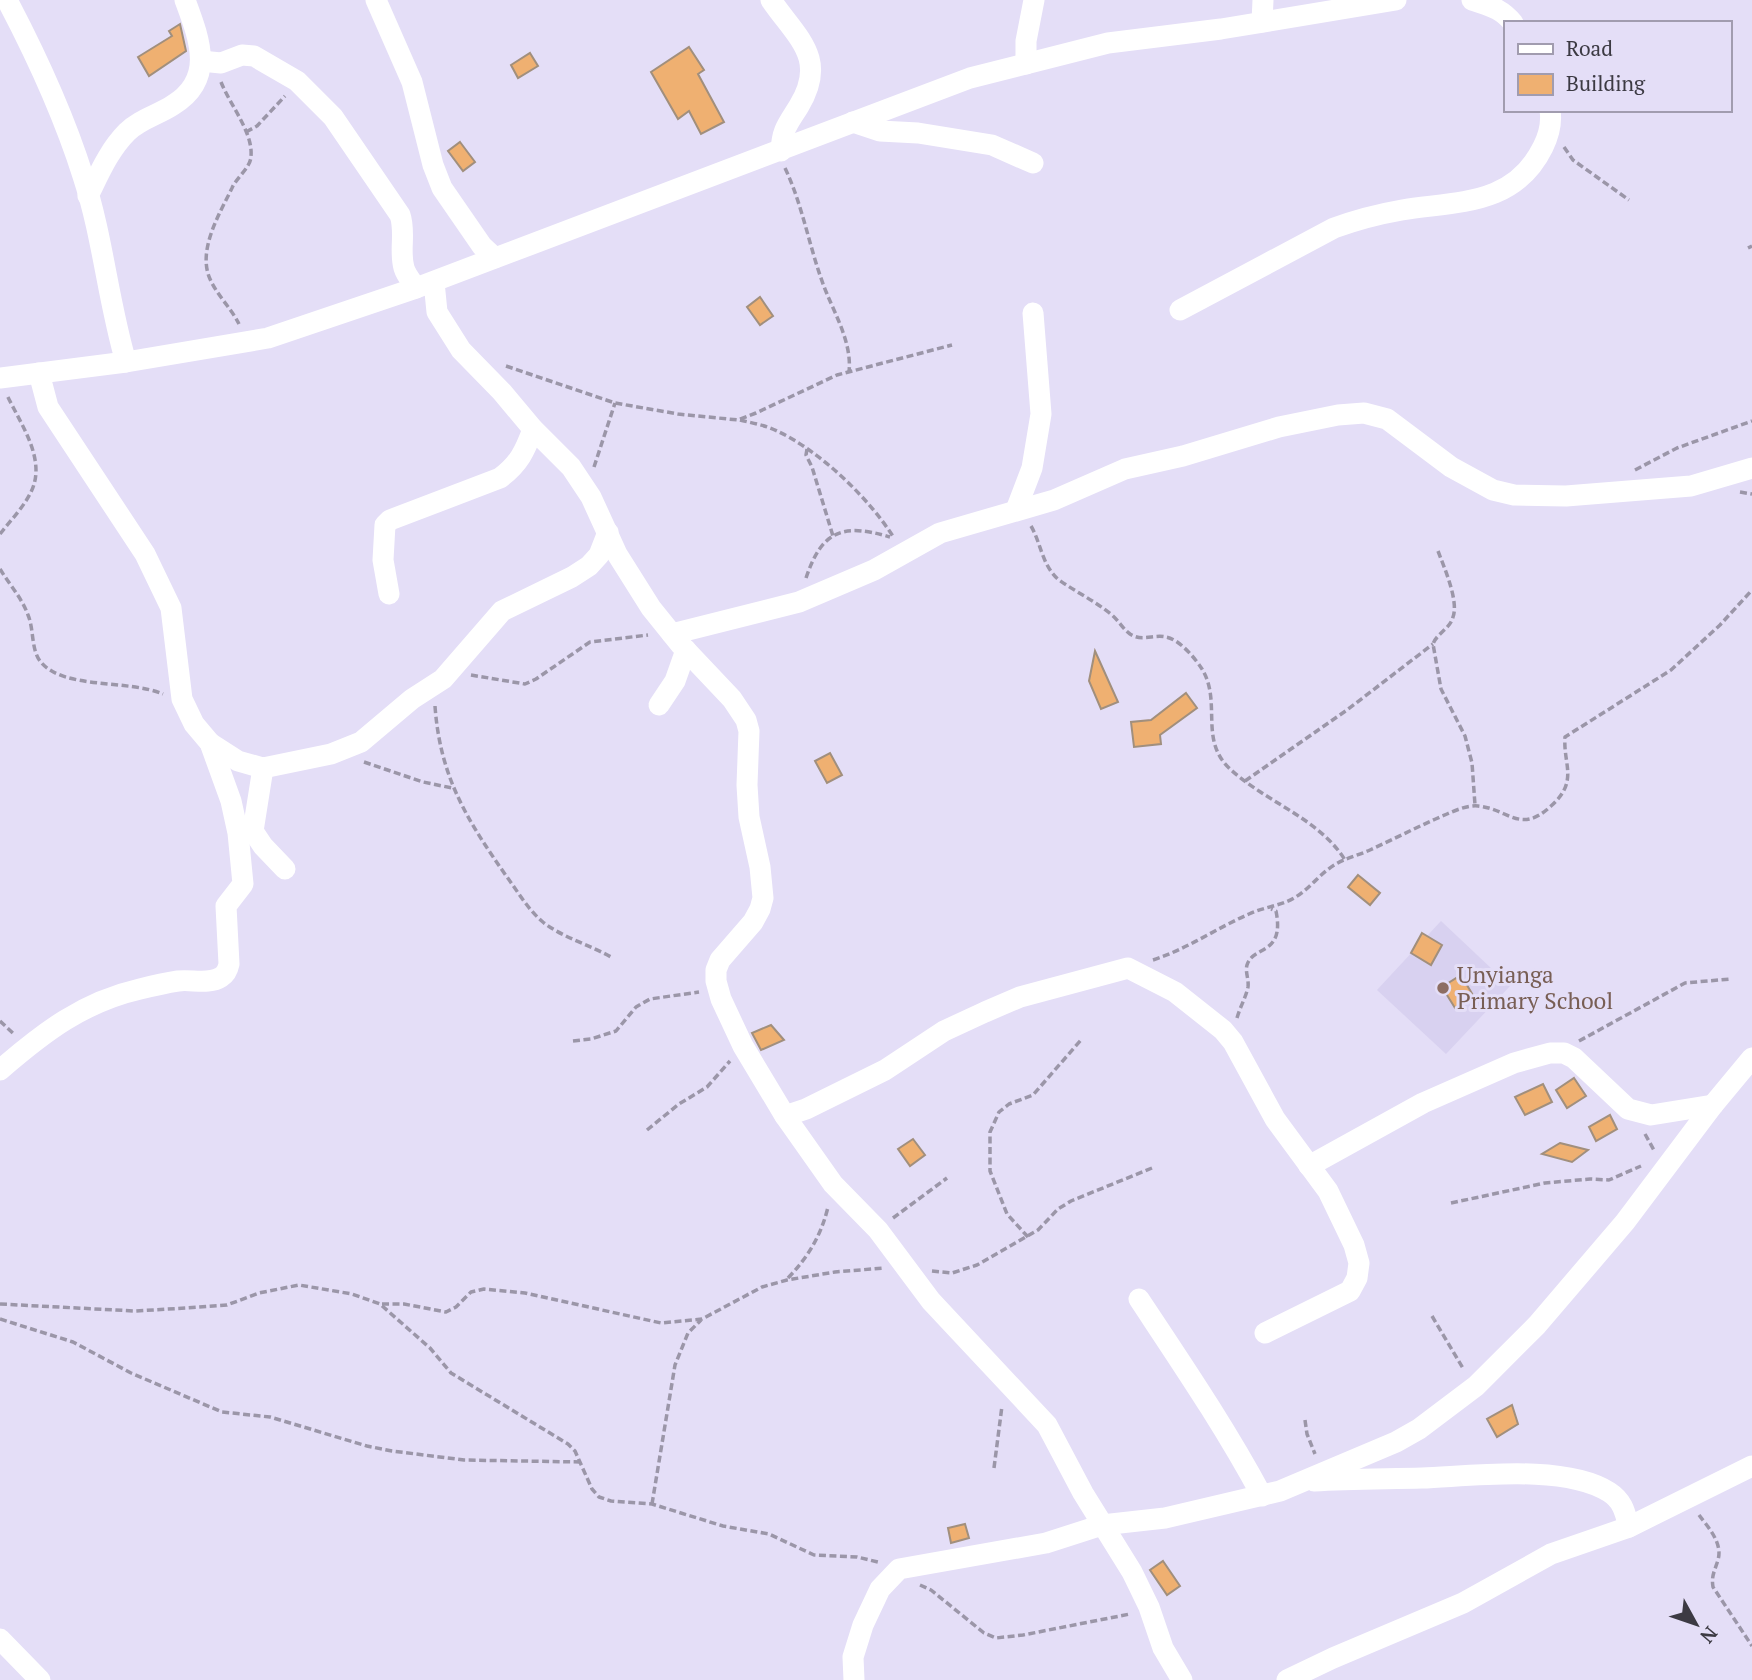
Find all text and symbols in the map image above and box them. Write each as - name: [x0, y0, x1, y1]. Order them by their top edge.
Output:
- legend: [1504, 21, 1731, 112]
- text: Road: [1566, 34, 1613, 62]
- text: Building: [1566, 69, 1646, 97]
- place label: Unyianga Primary School: [1457, 959, 1613, 1016]
- marker: Unyianga Primary School: [1435, 980, 1451, 996]
- north arrow: [1661, 1589, 1731, 1659]
- text: N: [1695, 1622, 1724, 1649]

